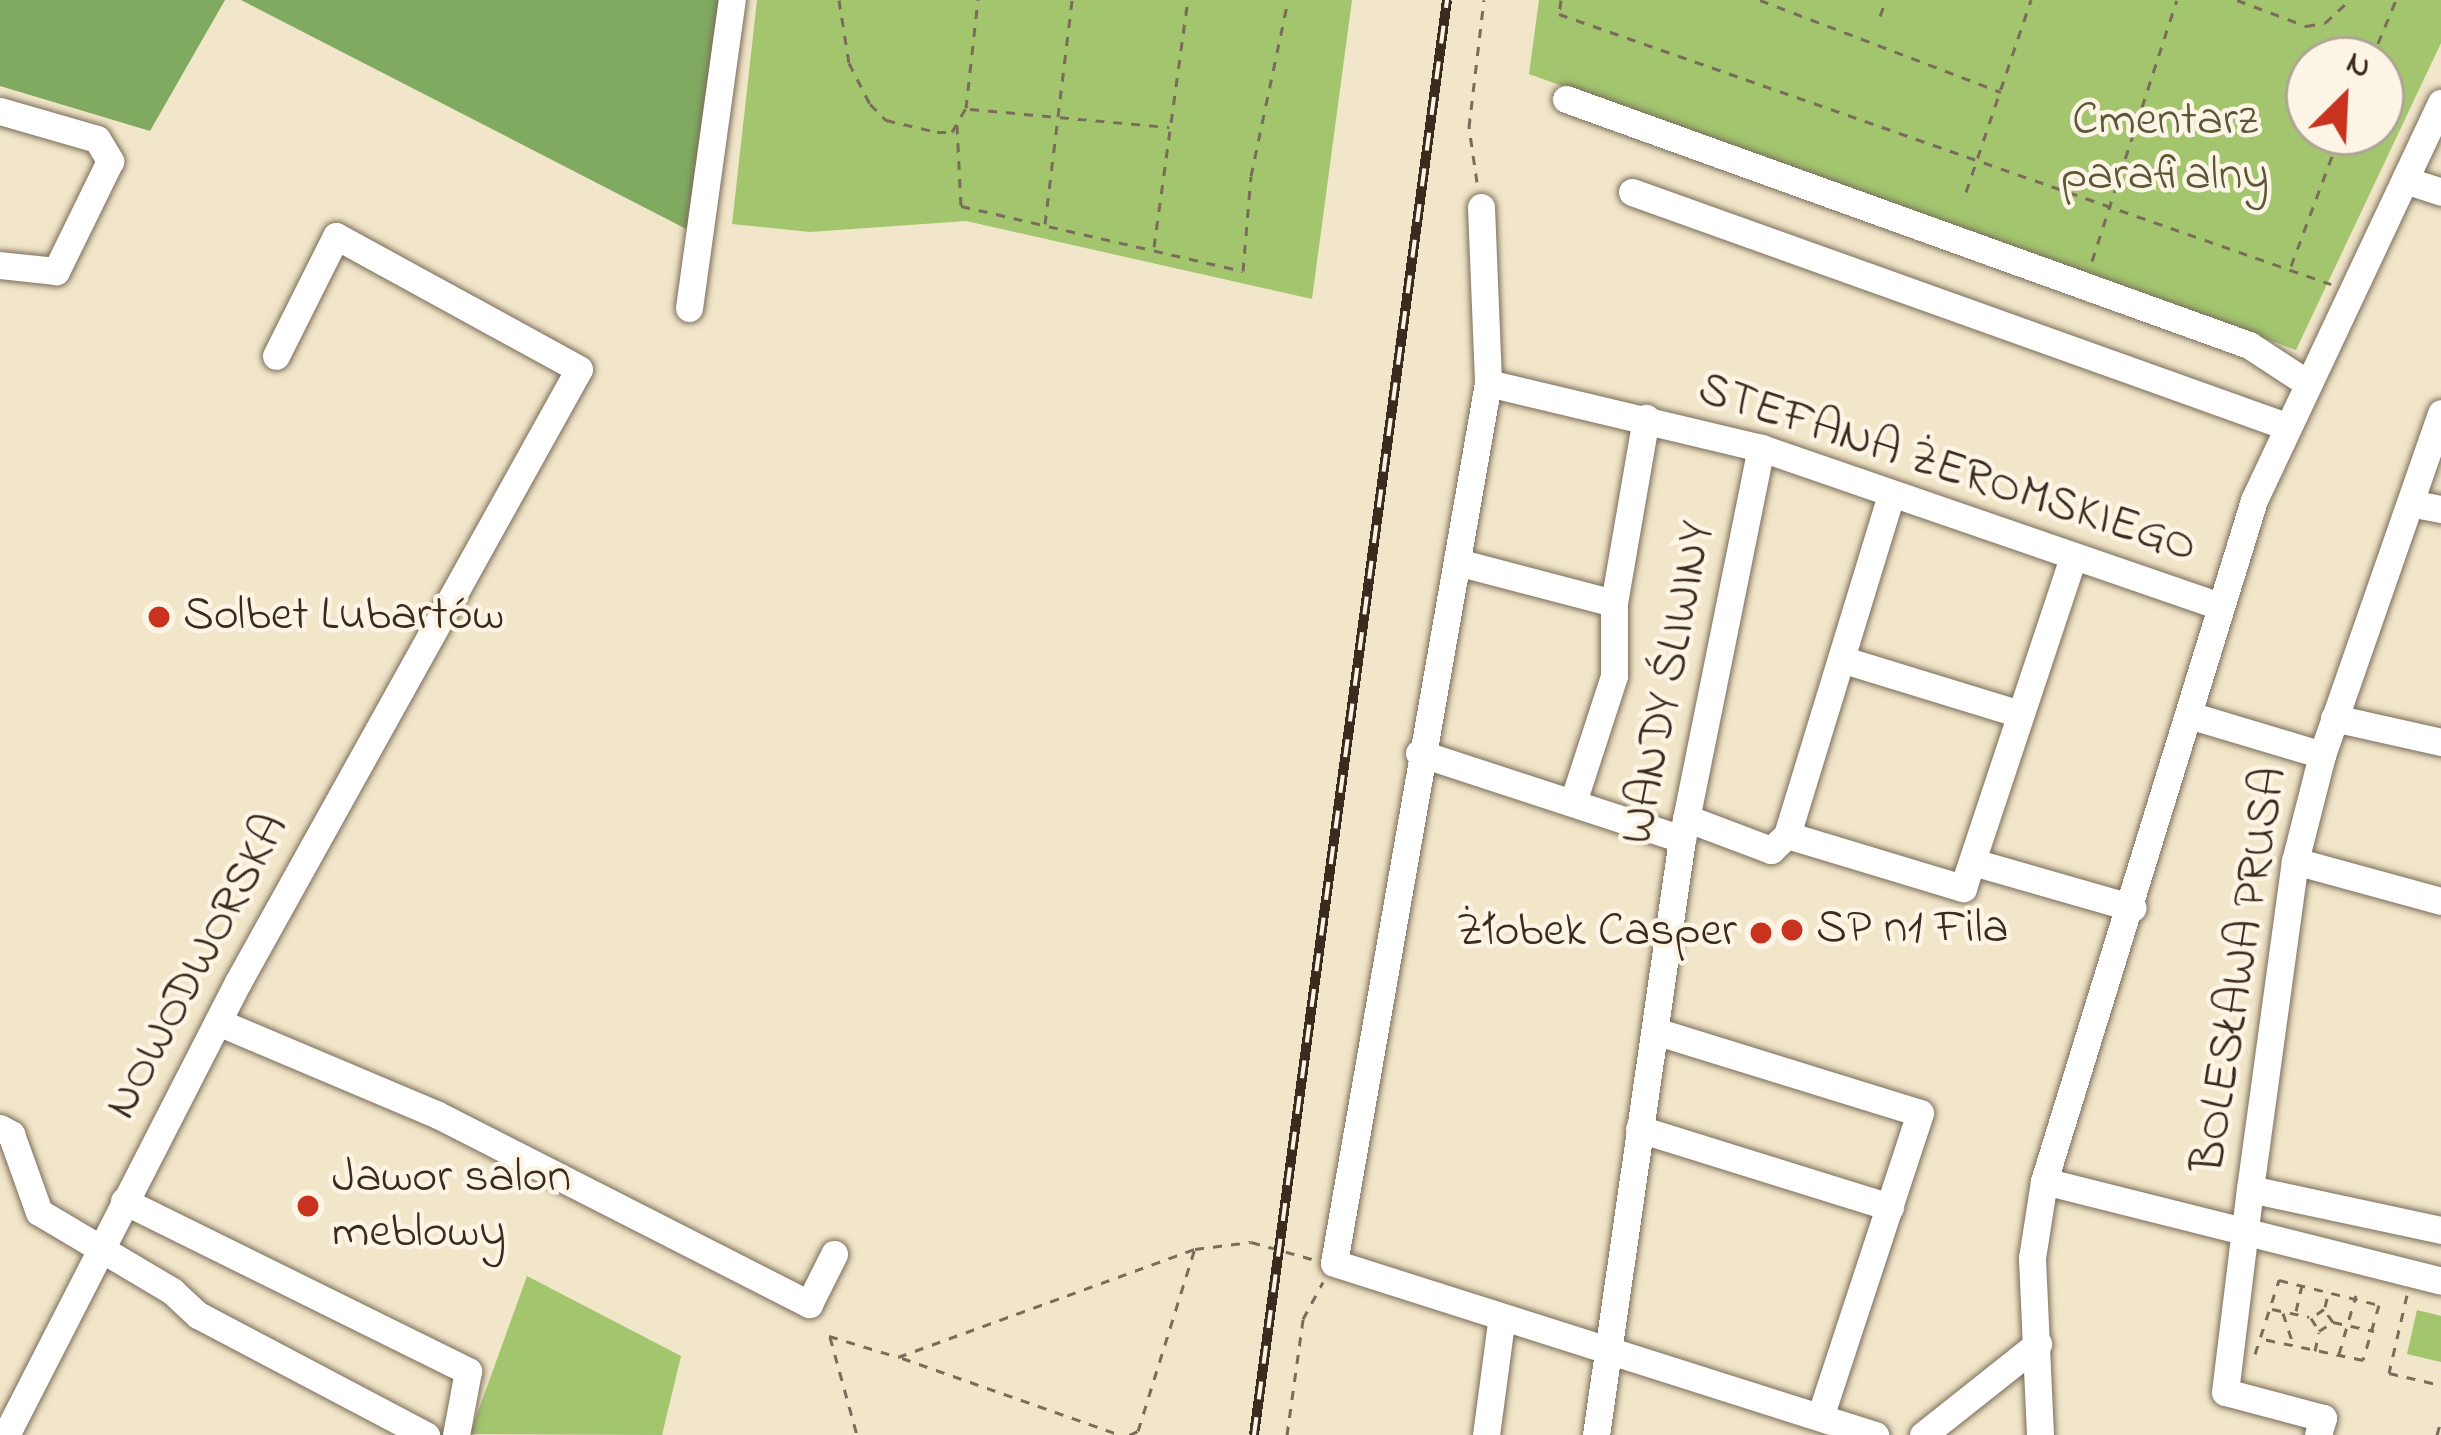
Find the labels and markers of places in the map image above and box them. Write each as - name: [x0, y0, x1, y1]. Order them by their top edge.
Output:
- place label: Solbet Lubartów: [183, 588, 504, 646]
- marker: Solbet Lubartów: [146, 604, 172, 630]
- place label: SP n1 Fila: [1816, 901, 2008, 959]
- place label: Żłobek Casper: [1456, 904, 1737, 962]
- marker: SP n1 Fila: [1779, 917, 1805, 943]
- marker: Żłobek Casper: [1748, 920, 1774, 946]
- place label: Jawor salon meblowy: [332, 1149, 571, 1262]
- marker: Jawor salon meblowy: [295, 1193, 321, 1219]

